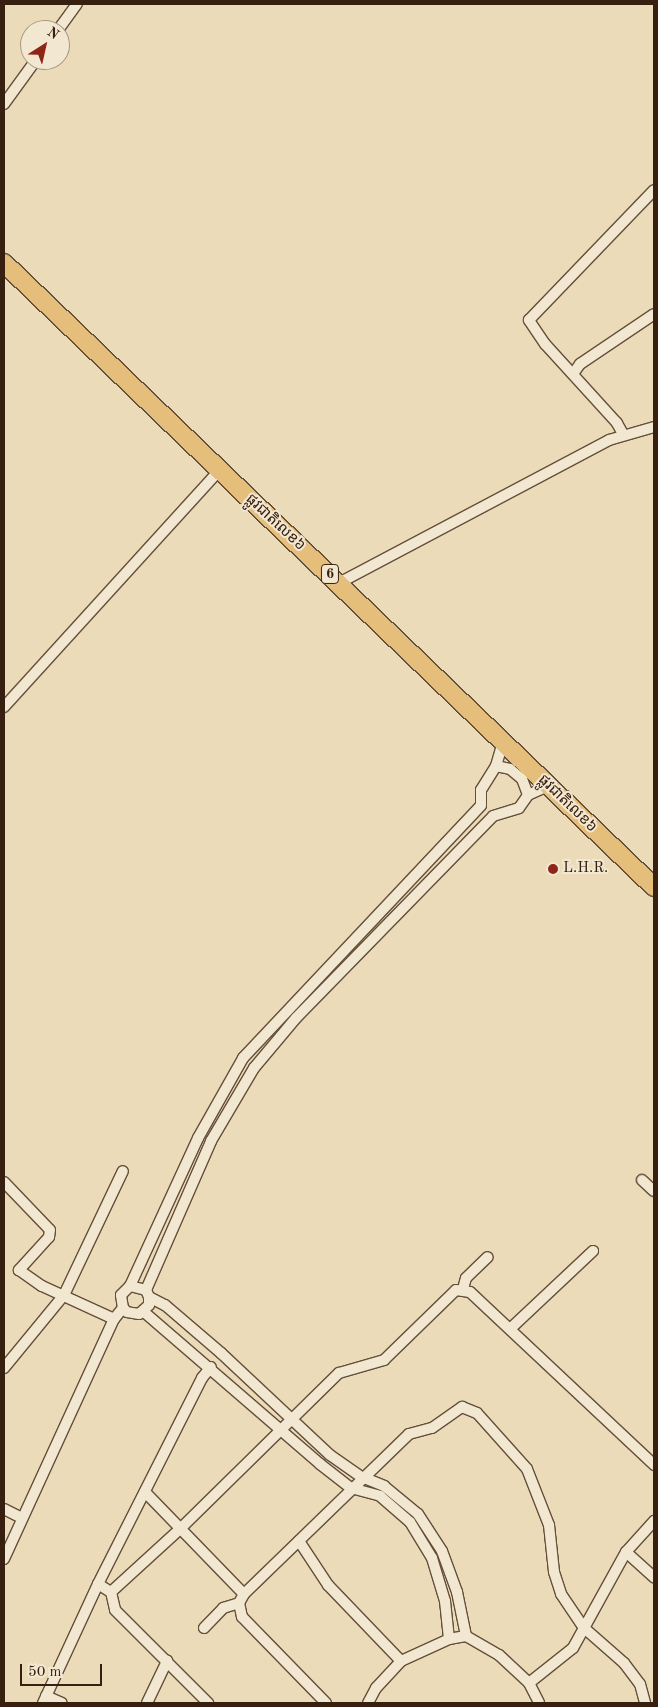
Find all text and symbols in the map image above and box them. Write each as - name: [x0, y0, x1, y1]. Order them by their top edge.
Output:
- north arrow: [20, 20, 70, 70]
- text: N: [45, 25, 61, 42]
- street label: ផ្លូវជាតិលេខ៦: [241, 491, 309, 555]
- road number: 6: [320, 562, 340, 586]
- street label: ផ្លូវជាតិលេខ៦: [534, 771, 600, 837]
- place label: L.H.R.: [563, 860, 608, 878]
- marker: L.H.R.: [547, 863, 559, 875]
- scale bar: [22, 1654, 105, 1686]
- text: 50 m: [28, 1665, 62, 1680]

